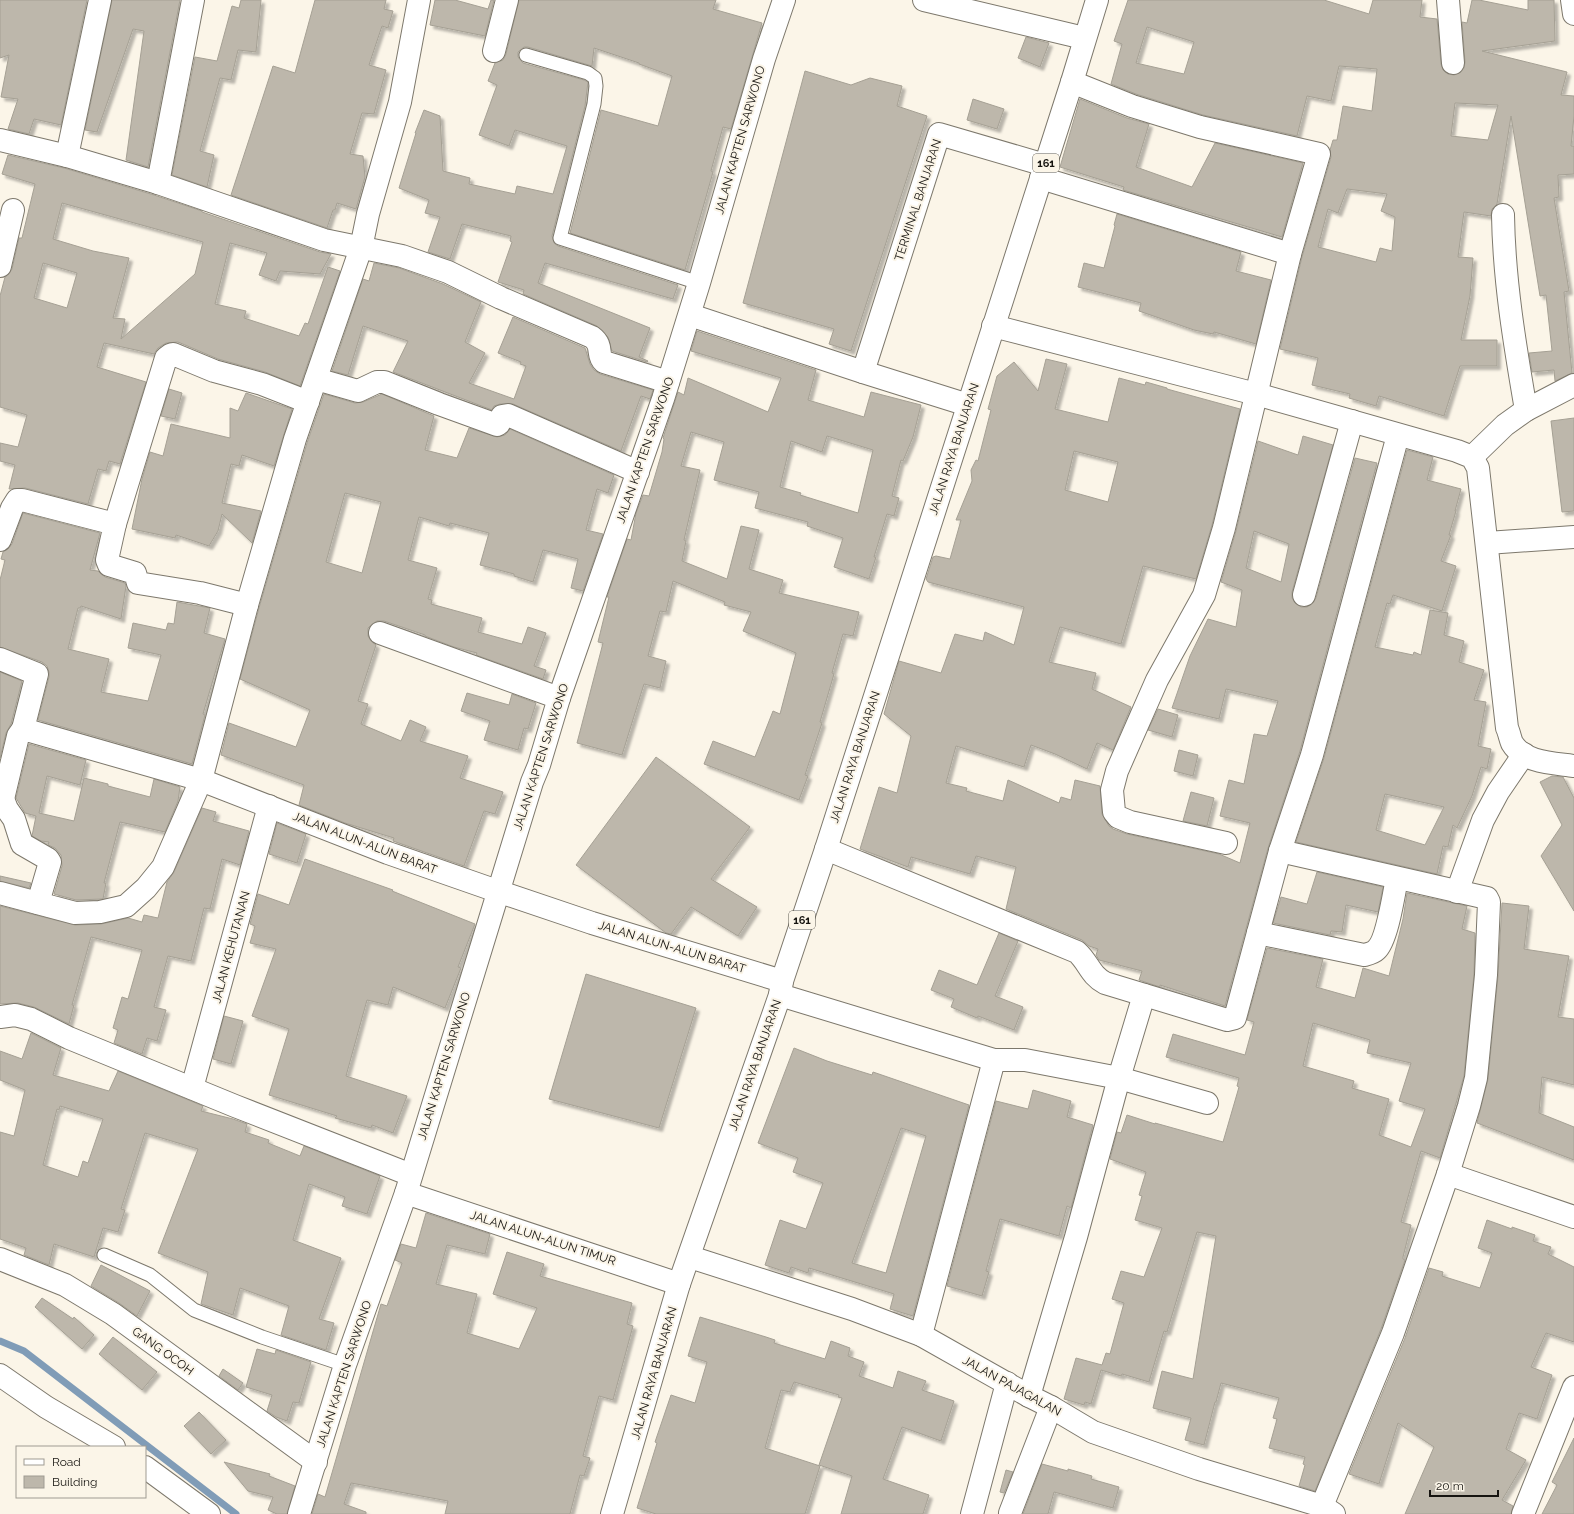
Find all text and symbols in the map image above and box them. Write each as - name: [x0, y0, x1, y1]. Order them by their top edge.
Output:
- street label: JALAN KAPTEN SARWONO: [712, 64, 768, 216]
- street label: TERMINAL BANJARAN: [892, 137, 944, 263]
- road number: 161: [1033, 154, 1059, 172]
- street label: JALAN KAPTEN SARWONO: [613, 375, 677, 525]
- street label: JALAN RAYA BANJARAN: [926, 381, 982, 517]
- street label: JALAN KAPTEN SARWONO: [511, 682, 571, 832]
- street label: JALAN RAYA BANJARAN: [827, 689, 883, 825]
- street label: JALAN ALUN-ALUN BARAT: [291, 809, 440, 877]
- street label: JALAN KEHUTANAN: [209, 889, 253, 1005]
- road number: 161: [789, 911, 815, 929]
- street label: JALAN ALUN-ALUN BARAT: [597, 918, 748, 976]
- street label: JALAN KAPTEN SARWONO: [415, 990, 473, 1142]
- street label: JALAN RAYA BANJARAN: [726, 998, 784, 1132]
- street label: JALAN ALUN-ALUN TIMUR: [468, 1208, 618, 1268]
- street label: JALAN KAPTEN SARWONO: [314, 1299, 374, 1449]
- street label: JALAN RAYA BANJARAN: [628, 1305, 680, 1441]
- street label: GANG OCOH: [130, 1324, 196, 1378]
- street label: JALAN PAJAGALAN: [960, 1353, 1064, 1419]
- legend: [16, 1446, 146, 1498]
- text: Road: [52, 1455, 81, 1469]
- scale bar: [1430, 1472, 1498, 1498]
- text: Building: [52, 1475, 98, 1489]
- text: 20 m: [1436, 1479, 1464, 1493]

